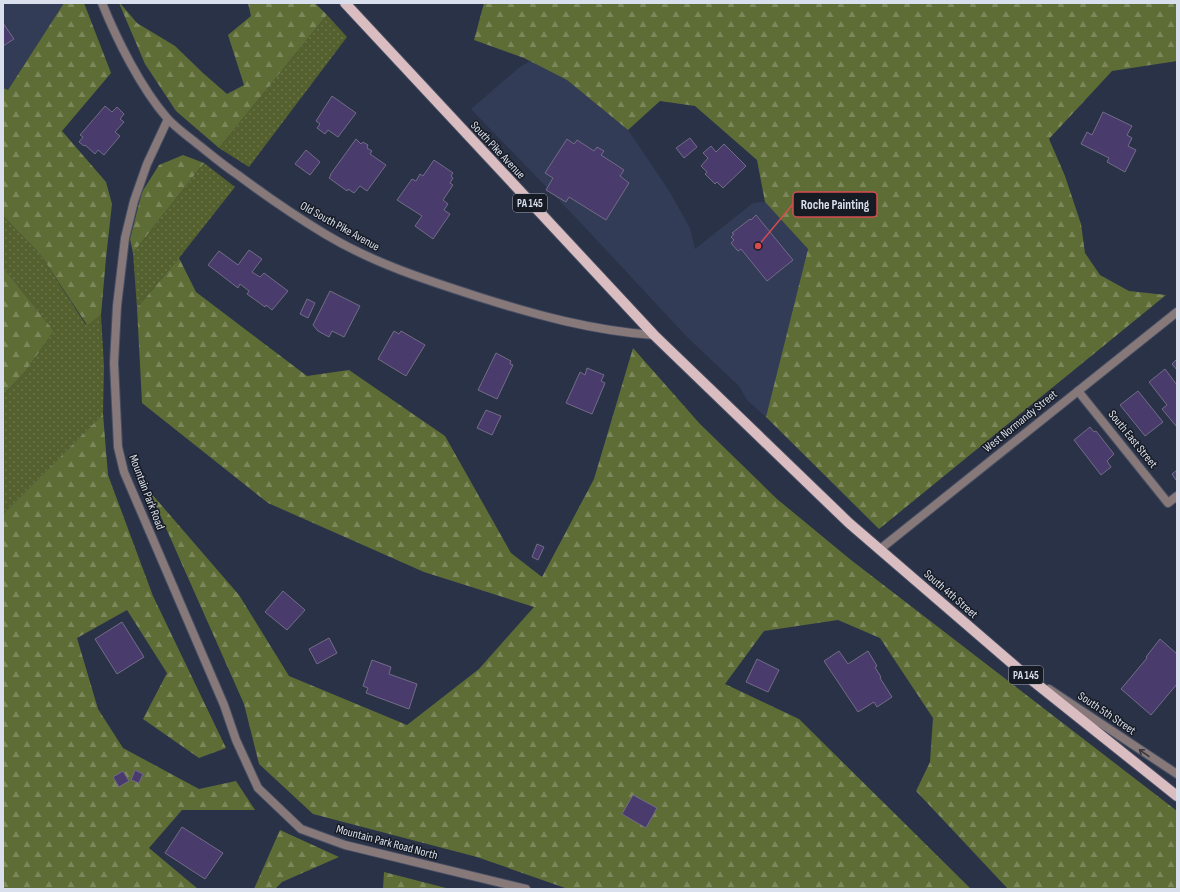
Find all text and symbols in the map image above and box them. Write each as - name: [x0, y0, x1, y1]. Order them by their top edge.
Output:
- street label: South Pike Avenue: [467, 118, 528, 182]
- callout: Roche Painting: [793, 192, 877, 217]
- road number: PA 145: [513, 194, 547, 212]
- text: Roche Painting: [801, 197, 870, 213]
- street label: Old South Pike Avenue: [297, 198, 382, 255]
- street label: West Normandy Street: [980, 387, 1061, 456]
- street label: South East Street: [1105, 407, 1161, 472]
- street label: Mountain Park Road: [125, 452, 168, 532]
- street label: South 4th Street: [921, 567, 981, 622]
- road number: PA 145: [1009, 666, 1043, 684]
- street label: South 5th Street: [1075, 689, 1139, 738]
- one-way arrow: [1139, 749, 1150, 757]
- street label: Mountain Park Road North: [334, 822, 439, 863]

